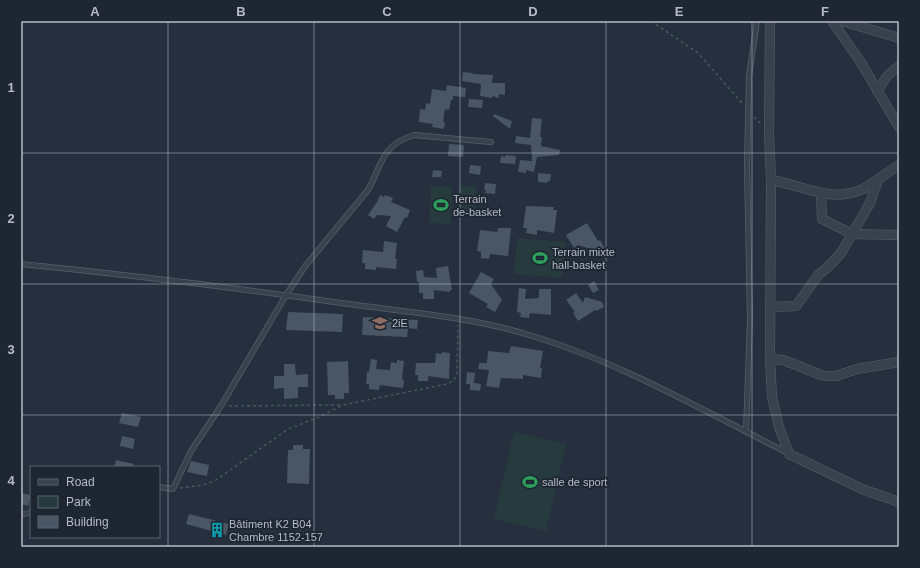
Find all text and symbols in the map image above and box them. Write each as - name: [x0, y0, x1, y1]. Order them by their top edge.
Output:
- text: A: [90, 4, 100, 19]
- text: B: [236, 4, 246, 19]
- text: C: [382, 4, 392, 19]
- text: D: [528, 4, 538, 19]
- text: E: [675, 4, 684, 19]
- text: F: [821, 4, 829, 19]
- text: 1: [7, 80, 15, 95]
- place label: Terrain de-basket: [453, 193, 501, 218]
- sports icon: Terrain de-basket: [432, 196, 450, 214]
- text: 2: [7, 211, 15, 226]
- place label: Terrain mixte hall-basket: [552, 246, 615, 271]
- sports icon: Terrain mixte hall-basket: [531, 249, 549, 267]
- school or university icon: 2iE: [371, 314, 389, 332]
- place label: 2iE: [392, 317, 408, 329]
- text: 3: [7, 342, 15, 357]
- legend: [30, 466, 160, 538]
- text: 4: [7, 473, 15, 488]
- sports icon: salle de sport: [521, 473, 539, 491]
- text: Road: [66, 475, 95, 489]
- place label: salle de sport: [542, 476, 607, 488]
- text: Park: [66, 495, 92, 509]
- text: Building: [66, 515, 109, 529]
- place label: Bâtiment K2 B04 Chambre 1152-157: [229, 518, 323, 543]
- building icon: Bâtiment K2 B04 Chambre 1152-157: [208, 521, 226, 539]

